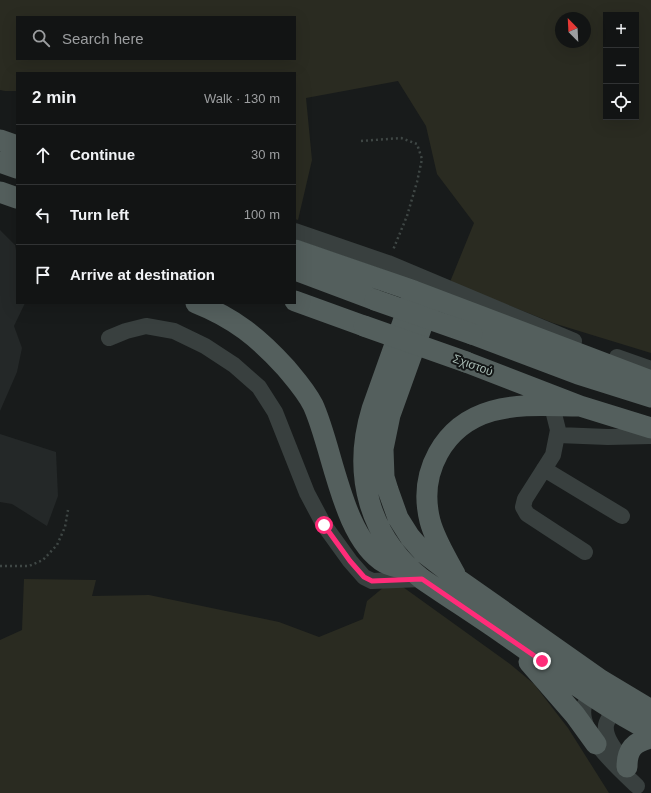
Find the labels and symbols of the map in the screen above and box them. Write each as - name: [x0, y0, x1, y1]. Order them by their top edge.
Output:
- north arrow: [555, 12, 591, 48]
- street label: Σχιστού: [451, 351, 495, 379]
- route start: [315, 516, 333, 534]
- route end: [533, 652, 551, 670]

